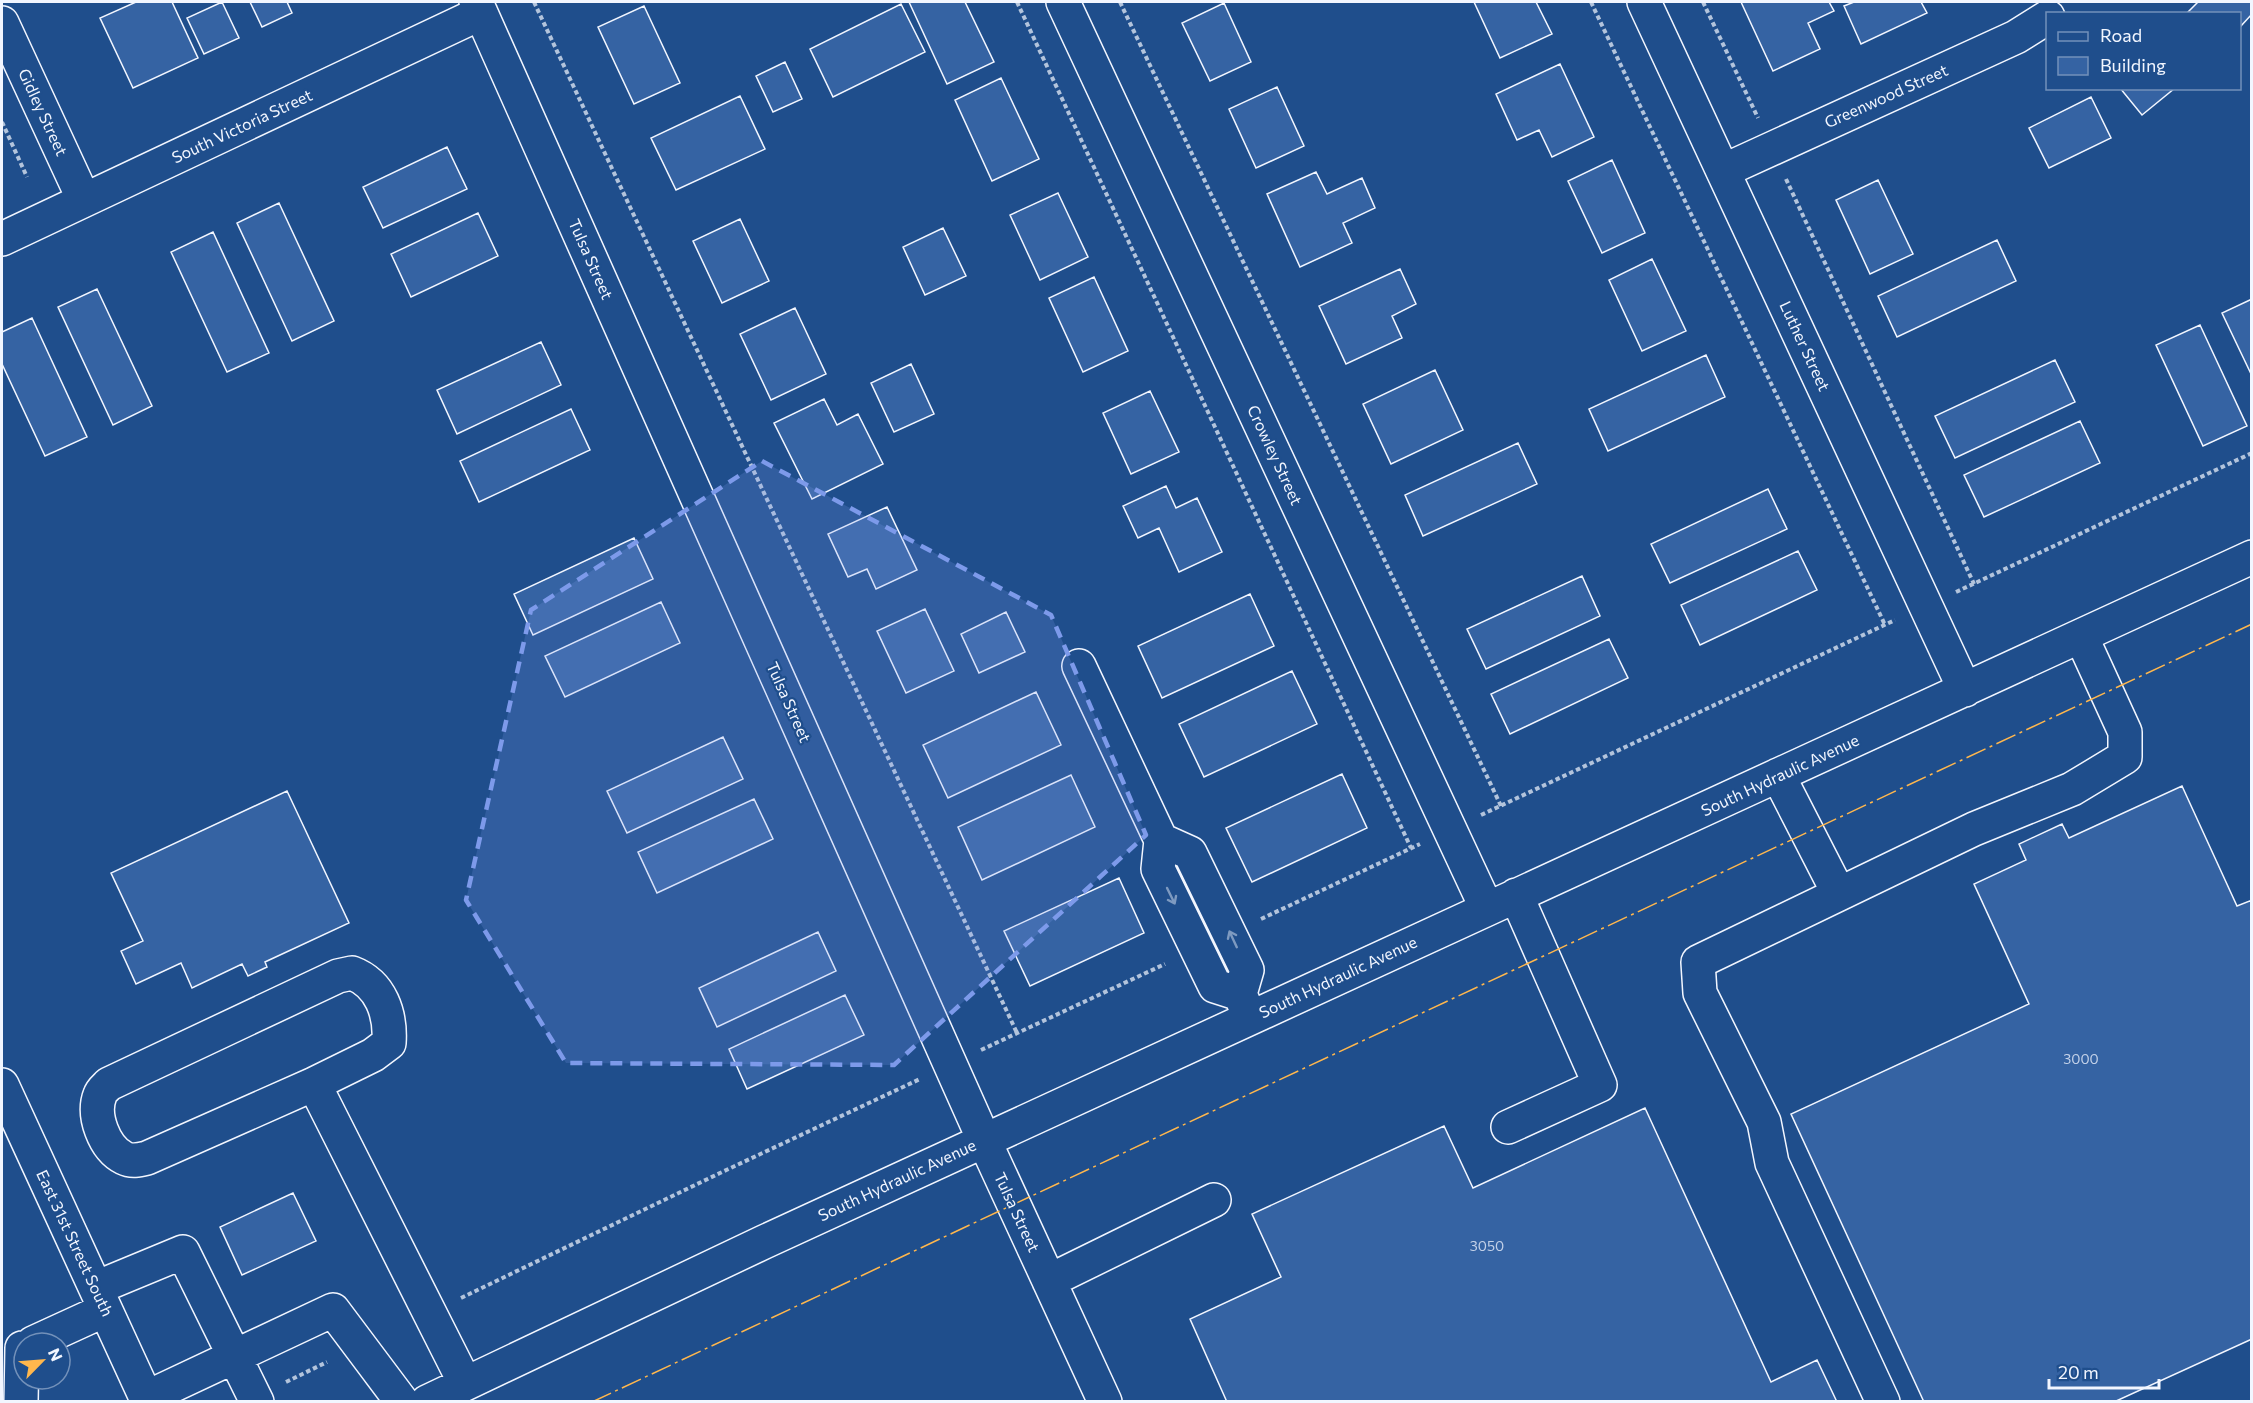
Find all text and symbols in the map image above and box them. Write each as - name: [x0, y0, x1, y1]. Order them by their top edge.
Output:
- legend: [2046, 12, 2241, 90]
- text: Road: [2100, 24, 2142, 46]
- text: Building: [2100, 54, 2166, 76]
- street label: Greenwood Street: [1821, 60, 1951, 131]
- street label: Gidley Street: [15, 65, 72, 159]
- street label: South Victoria Street: [169, 84, 315, 166]
- street label: Tulsa Street: [565, 216, 618, 302]
- street label: Luther Street: [1776, 298, 1835, 394]
- street label: Crowley Street: [1244, 402, 1307, 508]
- street label: Tulsa Street: [763, 659, 816, 745]
- street label: South Hydraulic Avenue: [1698, 730, 1862, 820]
- one-way arrow: [1165, 886, 1177, 904]
- one-way arrow: [1226, 931, 1238, 949]
- street label: South Hydraulic Avenue: [1256, 932, 1420, 1022]
- house number: 3000: [2063, 1050, 2099, 1067]
- street label: South Hydraulic Avenue: [815, 1135, 979, 1225]
- street label: East 31st Street South: [33, 1167, 118, 1319]
- street label: Tulsa Street: [991, 1169, 1044, 1255]
- house number: 3050: [1470, 1237, 1504, 1254]
- north arrow: [12, 1331, 72, 1391]
- text: N: [45, 1345, 67, 1364]
- scale bar: [2049, 1352, 2158, 1390]
- text: 20 m: [2058, 1361, 2099, 1383]

